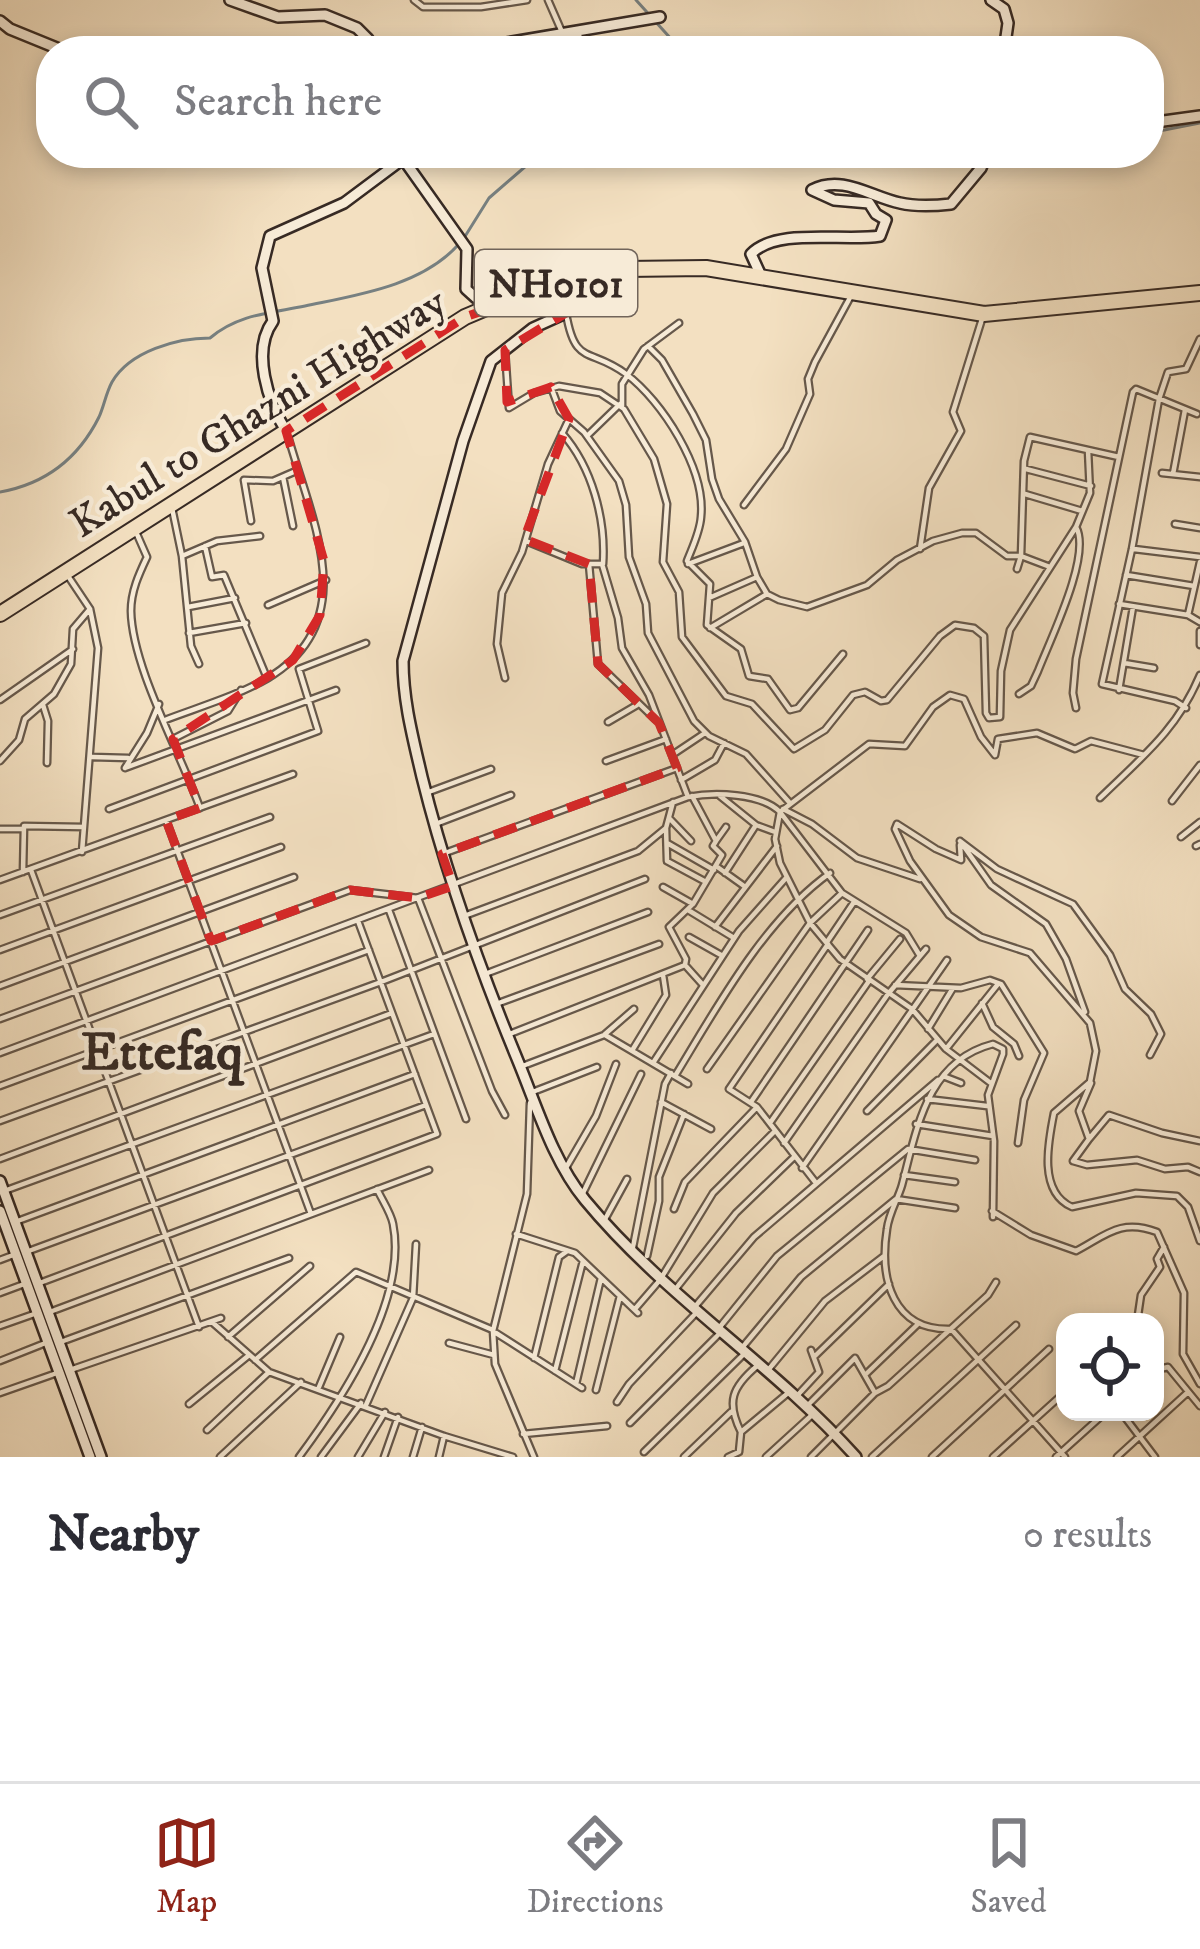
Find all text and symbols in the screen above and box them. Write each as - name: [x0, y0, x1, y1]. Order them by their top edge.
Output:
- search box: [36, 36, 1164, 168]
- icon: search: [78, 69, 144, 135]
- text: Search here: [174, 74, 382, 130]
- road number: NH0101: [475, 250, 637, 316]
- street label: Kabul to Ghazni Highway: [61, 276, 457, 551]
- district label: Ettefaq: [81, 1020, 245, 1087]
- map controls: [1056, 1313, 1164, 1421]
- button: locate: [1056, 1313, 1164, 1421]
- text: Nearby: [48, 1503, 199, 1567]
- text: 0 results: [1023, 1511, 1152, 1560]
- tab: Map: [154, 1810, 220, 1923]
- tab: Directions: [527, 1810, 663, 1923]
- tab: Saved: [971, 1810, 1046, 1923]

